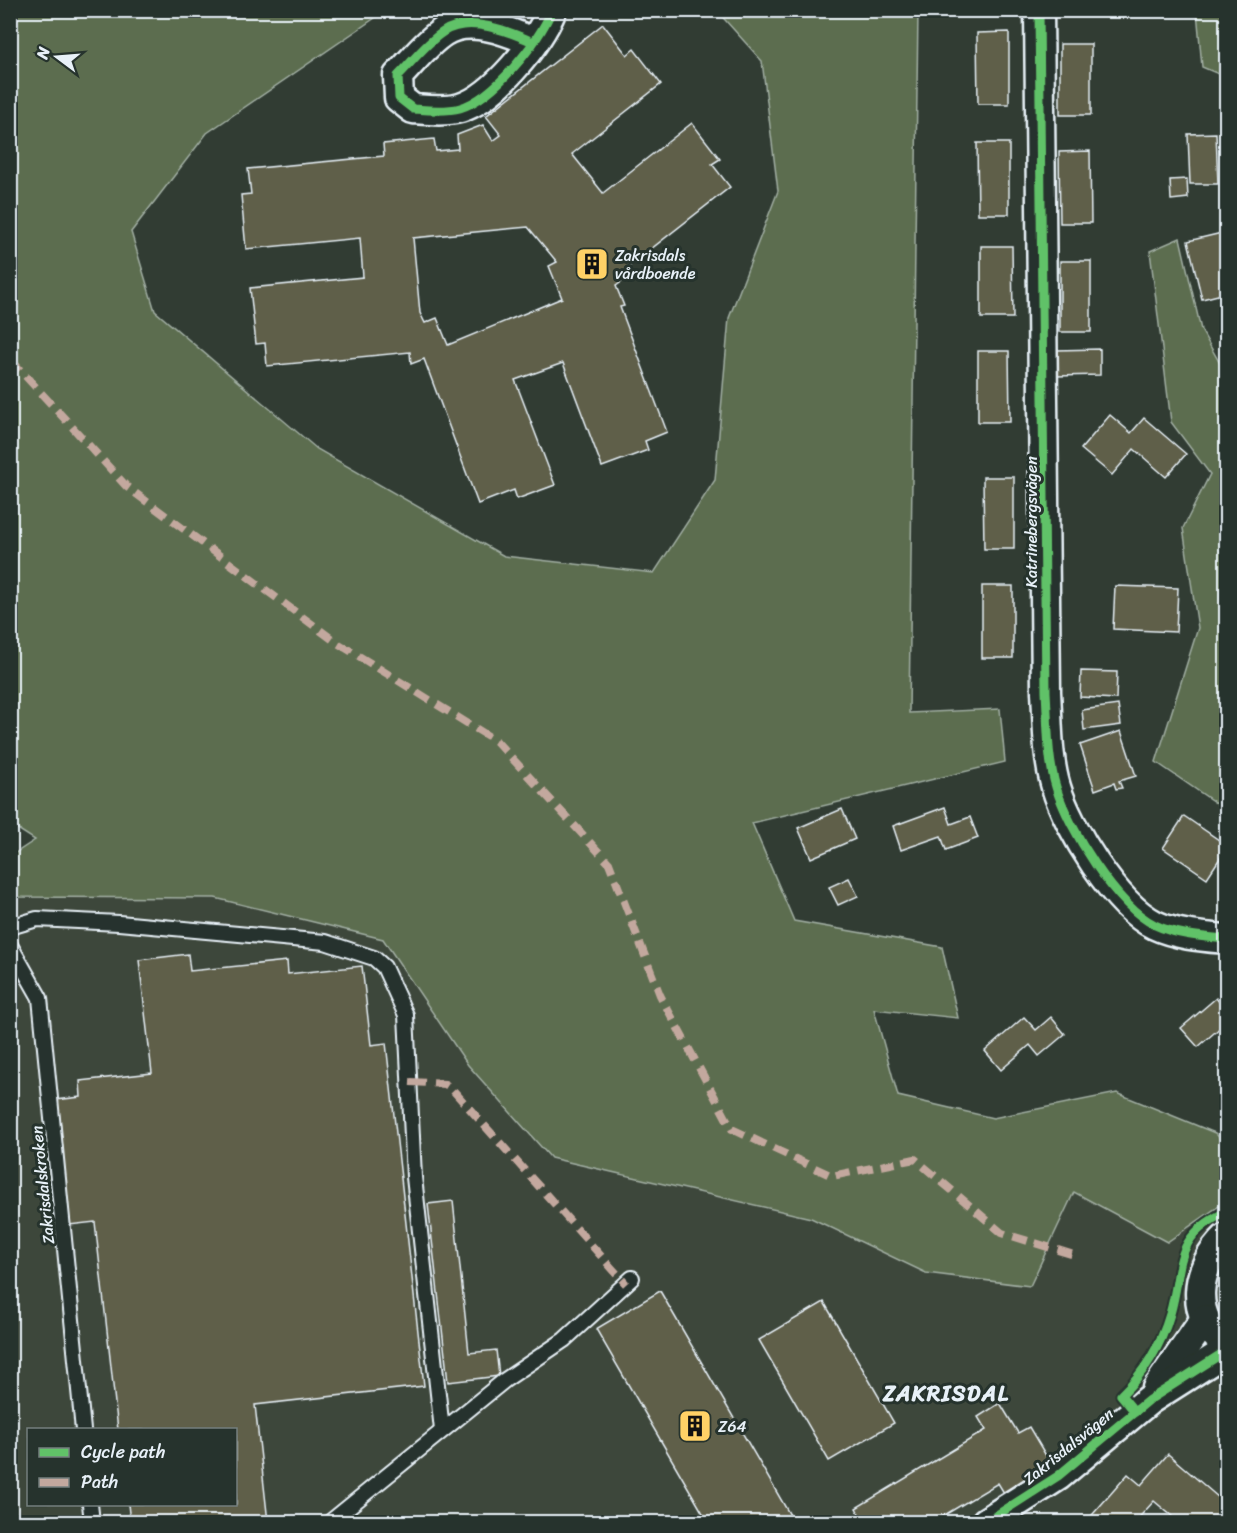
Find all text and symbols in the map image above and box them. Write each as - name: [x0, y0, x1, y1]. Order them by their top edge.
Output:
- north arrow: [27, 27, 87, 87]
- text: N: [27, 43, 59, 63]
- place label: Zakrisdals vårdboende: [615, 241, 696, 288]
- building icon: Zakrisdals vårdboende: [574, 246, 610, 282]
- street label: Katrinebergsvägen: [1017, 456, 1046, 588]
- street label: Zakrisdalskroken: [22, 1124, 63, 1246]
- district label: ZAKRISDAL: [882, 1374, 1009, 1413]
- street label: Zakrisdalsvägen: [1016, 1400, 1121, 1493]
- building icon: Z64: [677, 1408, 713, 1444]
- place label: Z64: [718, 1412, 747, 1441]
- legend: [27, 1428, 237, 1506]
- text: Cycle path: [81, 1436, 165, 1468]
- text: Path: [81, 1466, 118, 1498]

